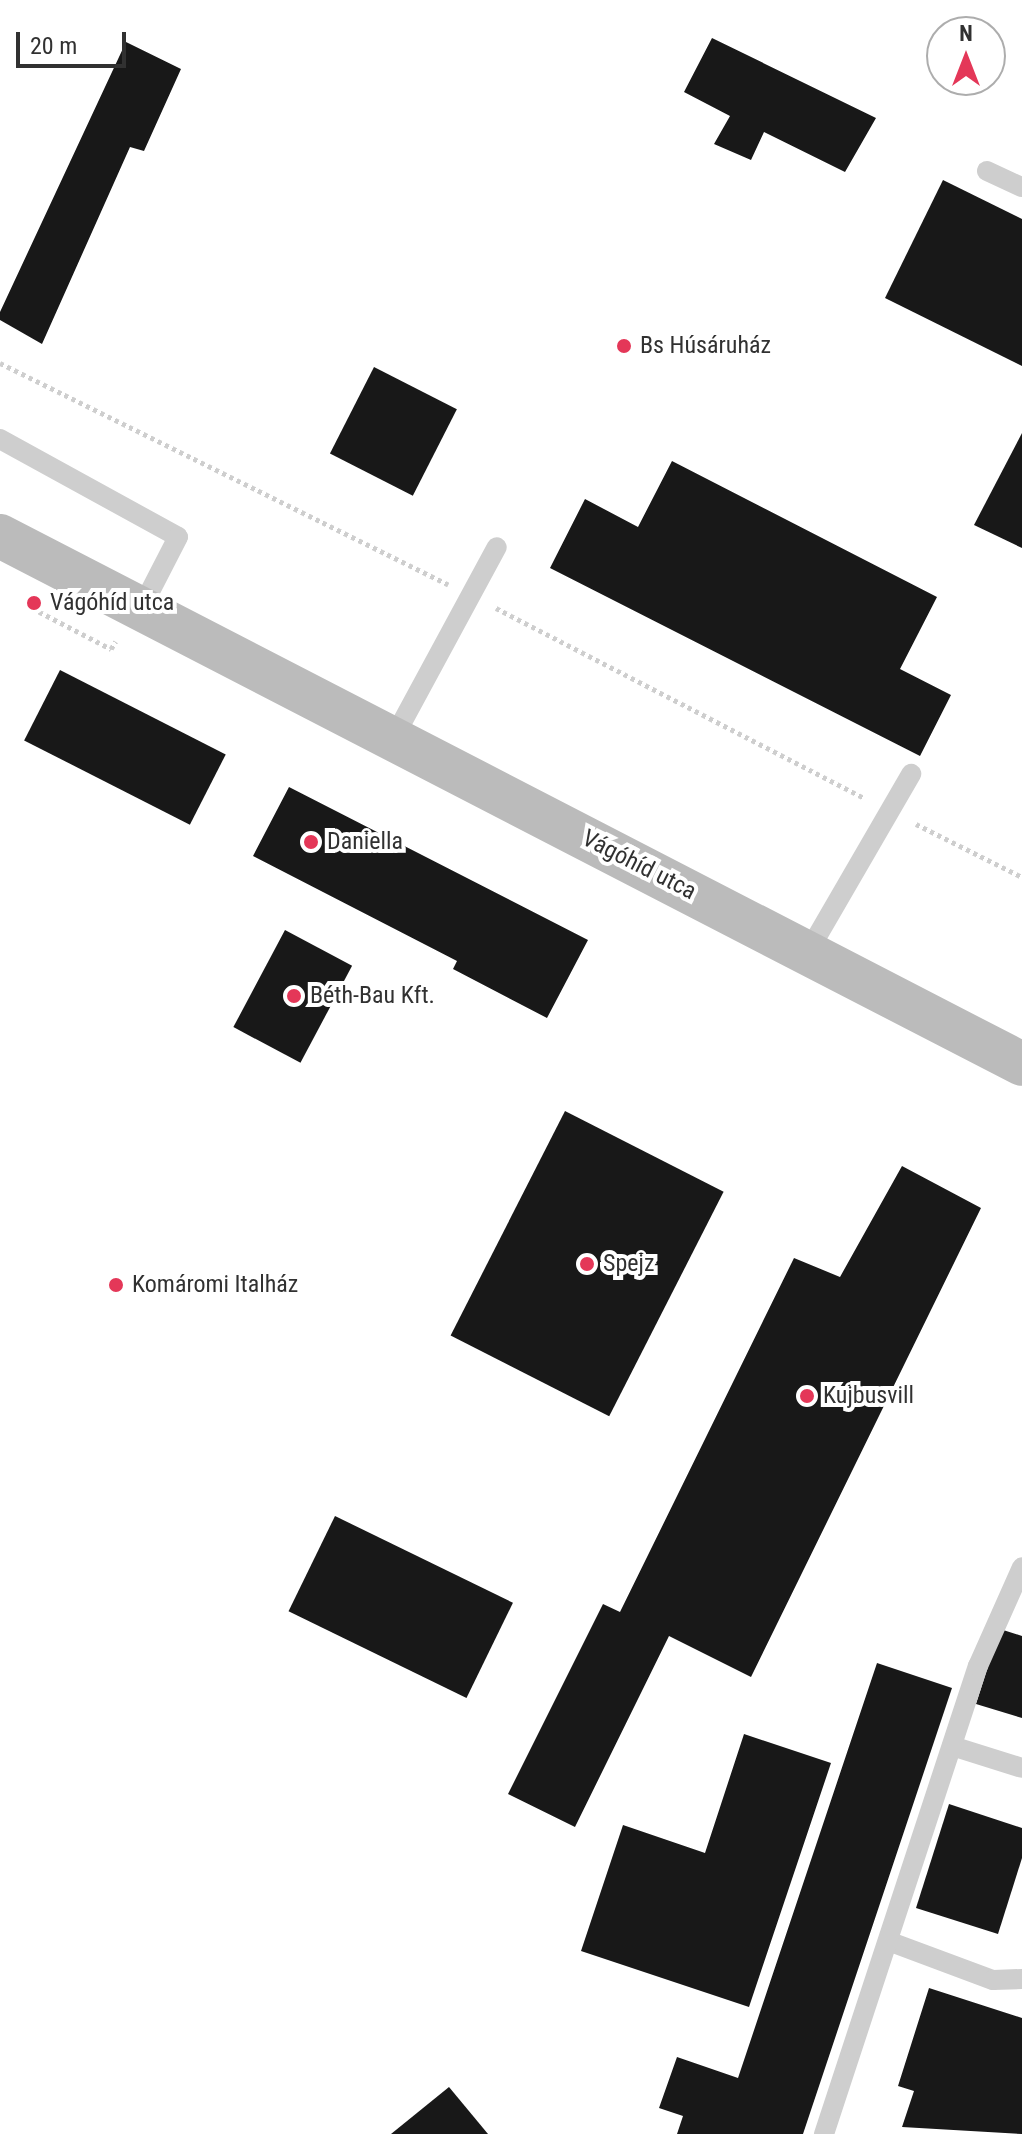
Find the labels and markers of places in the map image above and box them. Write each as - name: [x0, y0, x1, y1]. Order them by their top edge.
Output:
- place label: Bs Húsáruház: [640, 332, 771, 360]
- marker: Bs Húsáruház: [615, 337, 633, 355]
- place label: Vágóhíd utca: [50, 589, 174, 617]
- marker: Vágóhíd utca: [25, 594, 43, 612]
- place label: Daniella: [327, 828, 403, 856]
- marker: Daniella: [302, 833, 320, 851]
- place label: Béth-Bau Kft.: [310, 982, 435, 1010]
- marker: Béth-Bau Kft.: [285, 987, 303, 1005]
- place label: Spejz: [603, 1250, 654, 1278]
- marker: Spejz: [578, 1255, 596, 1273]
- place label: Komáromi Italház: [132, 1271, 298, 1299]
- marker: Komáromi Italház: [107, 1276, 125, 1294]
- place label: Kujbusvill: [823, 1382, 914, 1410]
- marker: Kujbusvill: [798, 1387, 816, 1405]

